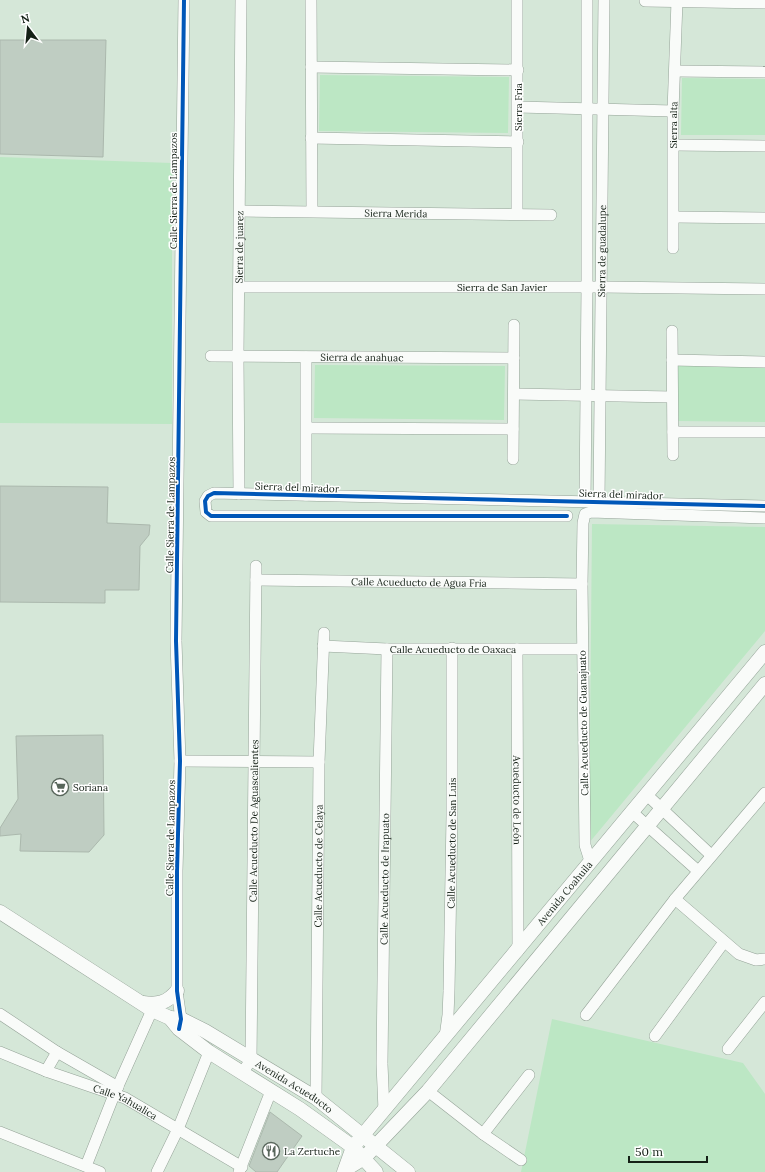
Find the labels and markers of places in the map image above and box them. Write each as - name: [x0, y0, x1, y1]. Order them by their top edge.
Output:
- supermarket icon: Soriana: [50, 777, 70, 797]
- place label: Soriana: [73, 781, 108, 794]
- restaurant icon: La Zertuche: [261, 1141, 281, 1161]
- place label: La Zertuche: [284, 1145, 341, 1158]

